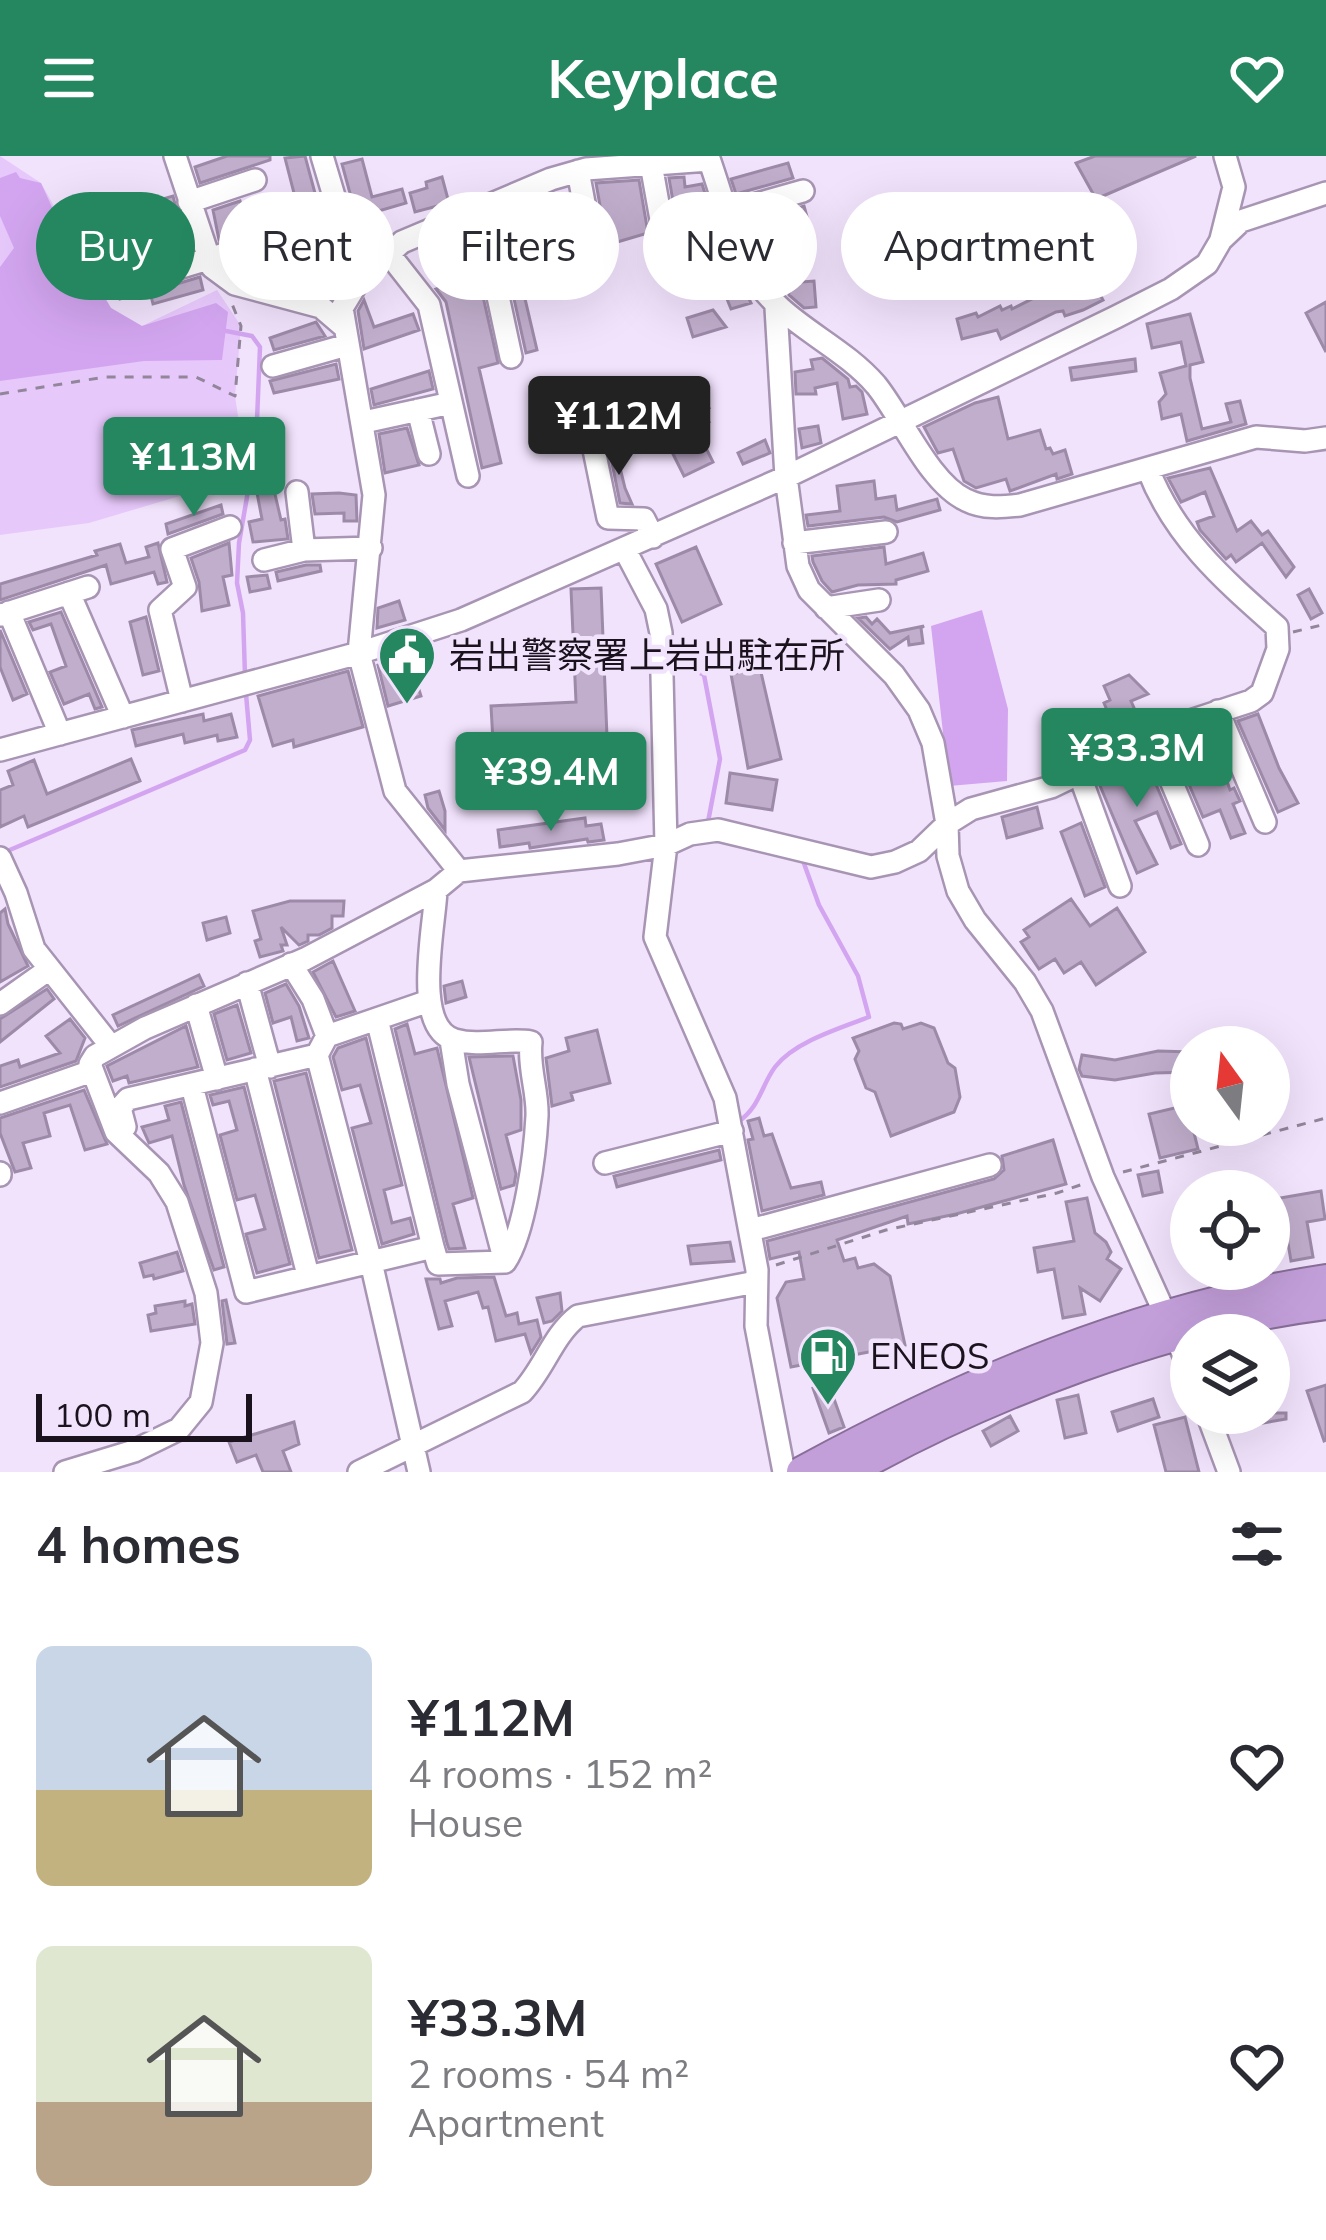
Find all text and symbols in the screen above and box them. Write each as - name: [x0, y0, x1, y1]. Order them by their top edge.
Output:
- text: Keyplace: [547, 44, 779, 112]
- icon: menu: [36, 45, 102, 111]
- icon: heart: [1224, 45, 1290, 111]
- chip: Buy: [36, 192, 195, 300]
- chip: Rent: [219, 192, 394, 300]
- chip: Filters: [418, 192, 619, 300]
- chip: New: [643, 192, 817, 300]
- chip: Apartment: [841, 192, 1137, 300]
- pin: ¥112M: [535, 376, 703, 478]
- text: ¥112M: [555, 390, 683, 439]
- pin: ¥113M: [110, 417, 278, 519]
- text: ¥113M: [130, 431, 258, 480]
- public building icon: 岩出警察署上岩出駐在所: [376, 624, 438, 706]
- place label: 岩出警察署上岩出駐在所: [449, 632, 845, 677]
- pin: ¥33.3M: [1039, 708, 1235, 810]
- text: ¥33.3M: [1068, 722, 1206, 771]
- pin: ¥39.4M: [453, 732, 649, 834]
- text: ¥39.4M: [482, 746, 620, 795]
- north arrow: [1170, 1026, 1290, 1146]
- map controls: [1170, 1026, 1290, 1434]
- button: locate: [1170, 1170, 1290, 1290]
- button: layers: [1170, 1314, 1290, 1434]
- fuel station icon: ENEOS: [797, 1325, 859, 1407]
- place label: ENEOS: [870, 1333, 989, 1378]
- scale bar: [36, 1388, 252, 1441]
- text: 100 m: [54, 1394, 151, 1435]
- icon: filters: [1224, 1511, 1290, 1577]
- text: 4 homes: [36, 1512, 241, 1576]
- text: ¥112M: [408, 1685, 575, 1749]
- icon: home: [132, 1694, 276, 1838]
- icon: heart: [1224, 1733, 1290, 1799]
- text: 4 rooms · 152 m²: [408, 1749, 712, 1798]
- text: House: [408, 1798, 523, 1847]
- text: ¥33.3M: [408, 1985, 587, 2049]
- icon: home: [132, 1994, 276, 2138]
- icon: heart: [1224, 2033, 1290, 2099]
- text: 2 rooms · 54 m²: [408, 2049, 689, 2098]
- text: Apartment: [408, 2098, 604, 2147]

